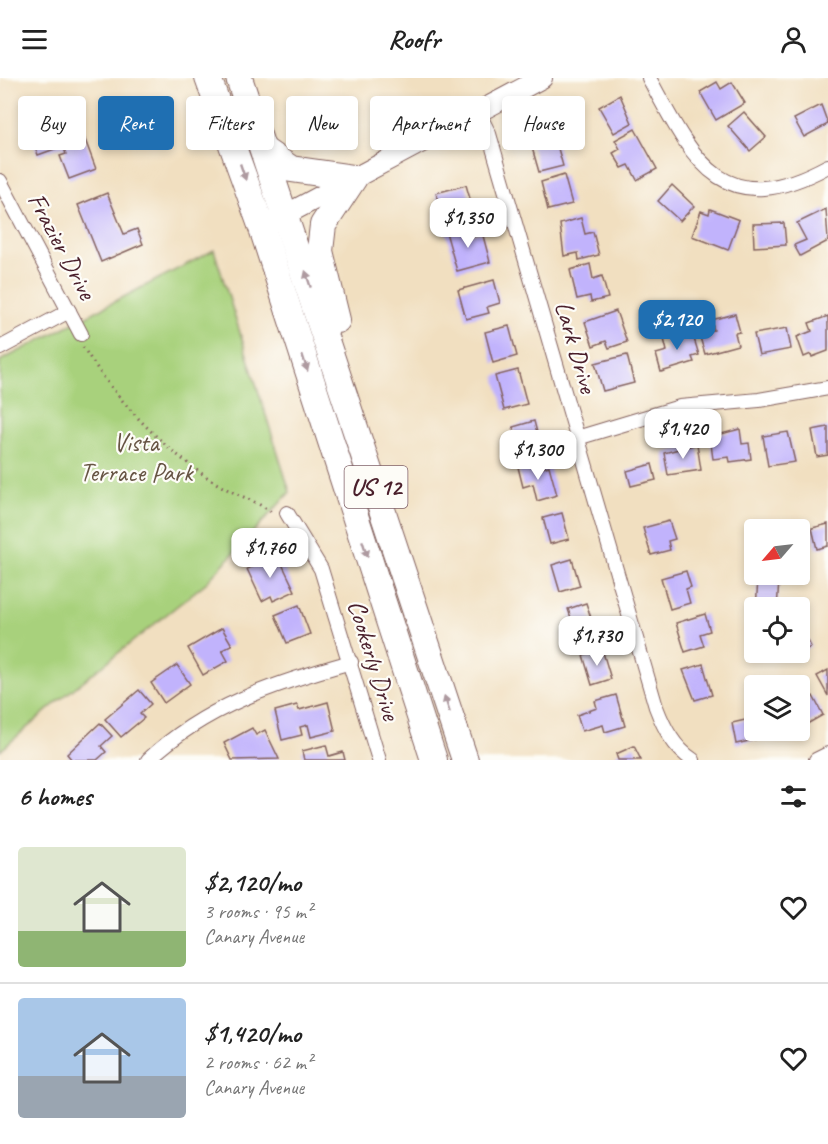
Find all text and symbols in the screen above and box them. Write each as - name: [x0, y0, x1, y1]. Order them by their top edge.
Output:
- text: Roofr: [388, 22, 440, 56]
- icon: menu: [18, 23, 51, 56]
- icon: person: [777, 23, 810, 56]
- chip: Buy: [18, 96, 86, 150]
- chip: Rent: [98, 96, 174, 150]
- chip: Filters: [186, 96, 274, 150]
- chip: New: [286, 96, 358, 150]
- chip: Apartment: [370, 96, 490, 150]
- chip: House: [502, 96, 585, 150]
- one-way arrow: [239, 163, 249, 181]
- street label: Frazier Drive: [20, 187, 105, 306]
- pin: $1,350: [419, 198, 517, 249]
- text: $1,350: [444, 205, 492, 230]
- one-way arrow: [302, 270, 312, 288]
- street label: Lark Drive: [547, 297, 605, 398]
- pin: $2,120: [628, 300, 726, 351]
- text: $2,120: [653, 307, 701, 332]
- one-way arrow: [301, 354, 311, 372]
- pin: $1,420: [634, 409, 732, 460]
- text: $1,420: [659, 416, 707, 441]
- park label: Vista Terrace Park: [80, 426, 194, 489]
- pin: $1,300: [489, 430, 587, 481]
- text: $1,300: [514, 437, 562, 462]
- road number: US 12: [344, 466, 407, 508]
- north arrow: [744, 519, 810, 585]
- map controls: [744, 519, 810, 741]
- pin: $1,760: [221, 528, 319, 579]
- text: $1,760: [245, 535, 295, 560]
- one-way arrow: [361, 540, 370, 558]
- street label: Cookerly Drive: [340, 596, 408, 725]
- button: locate: [744, 597, 810, 663]
- pin: $1,730: [548, 616, 646, 667]
- text: $1,730: [573, 623, 621, 648]
- button: layers: [744, 675, 810, 741]
- one-way arrow: [442, 695, 451, 713]
- text: 6 homes: [18, 780, 92, 813]
- icon: filters: [777, 780, 810, 813]
- text: $2,120/mo: [204, 866, 301, 899]
- icon: home: [66, 871, 138, 943]
- icon: heart: [777, 891, 810, 924]
- text: 3 rooms · 95 m²: [204, 899, 312, 924]
- text: Canary Avenue: [204, 924, 304, 949]
- text: $1,420/mo: [204, 1017, 301, 1050]
- icon: home: [66, 1022, 138, 1094]
- icon: heart: [777, 1042, 810, 1075]
- text: 2 rooms · 62 m²: [204, 1050, 312, 1075]
- text: Canary Avenue: [204, 1075, 304, 1100]

